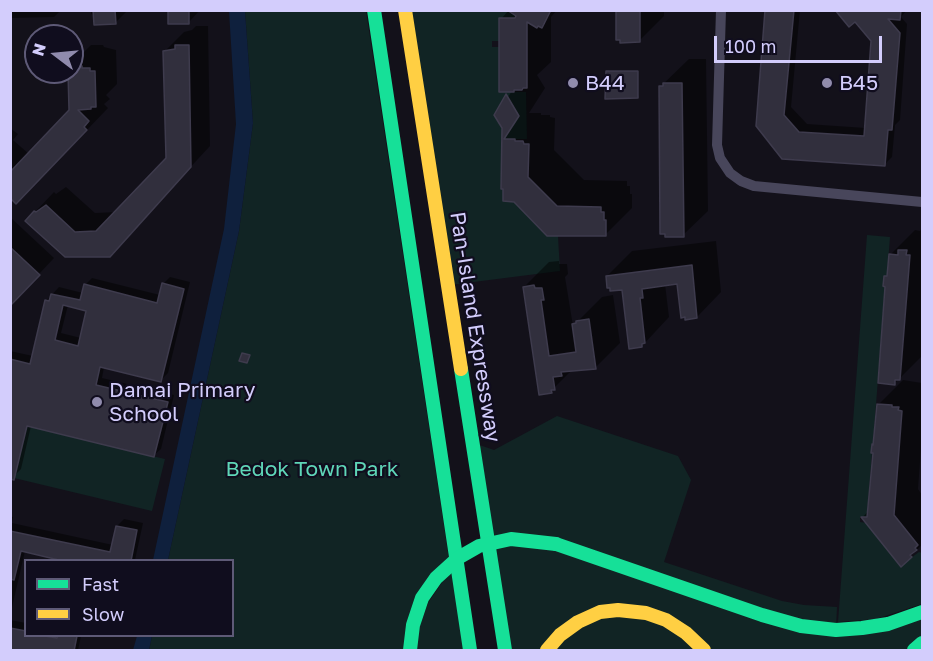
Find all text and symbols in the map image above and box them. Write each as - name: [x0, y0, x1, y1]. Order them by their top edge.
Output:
- north arrow: [24, 24, 84, 84]
- scale bar: [717, 24, 885, 62]
- text: 100 m: [725, 35, 776, 57]
- text: N: [27, 41, 50, 58]
- place label: B44: [585, 70, 625, 96]
- place label: B45: [839, 70, 878, 96]
- marker: B44: [566, 76, 580, 90]
- marker: B45: [820, 76, 834, 90]
- street label: Pan-Island Expressway: [444, 210, 506, 444]
- place label: Damai Primary School: [109, 377, 255, 427]
- marker: Damai Primary School: [90, 395, 104, 409]
- park label: Bedok Town Park: [225, 456, 399, 482]
- legend: [24, 559, 234, 637]
- text: Fast: [82, 573, 119, 595]
- text: Slow: [82, 603, 124, 625]

